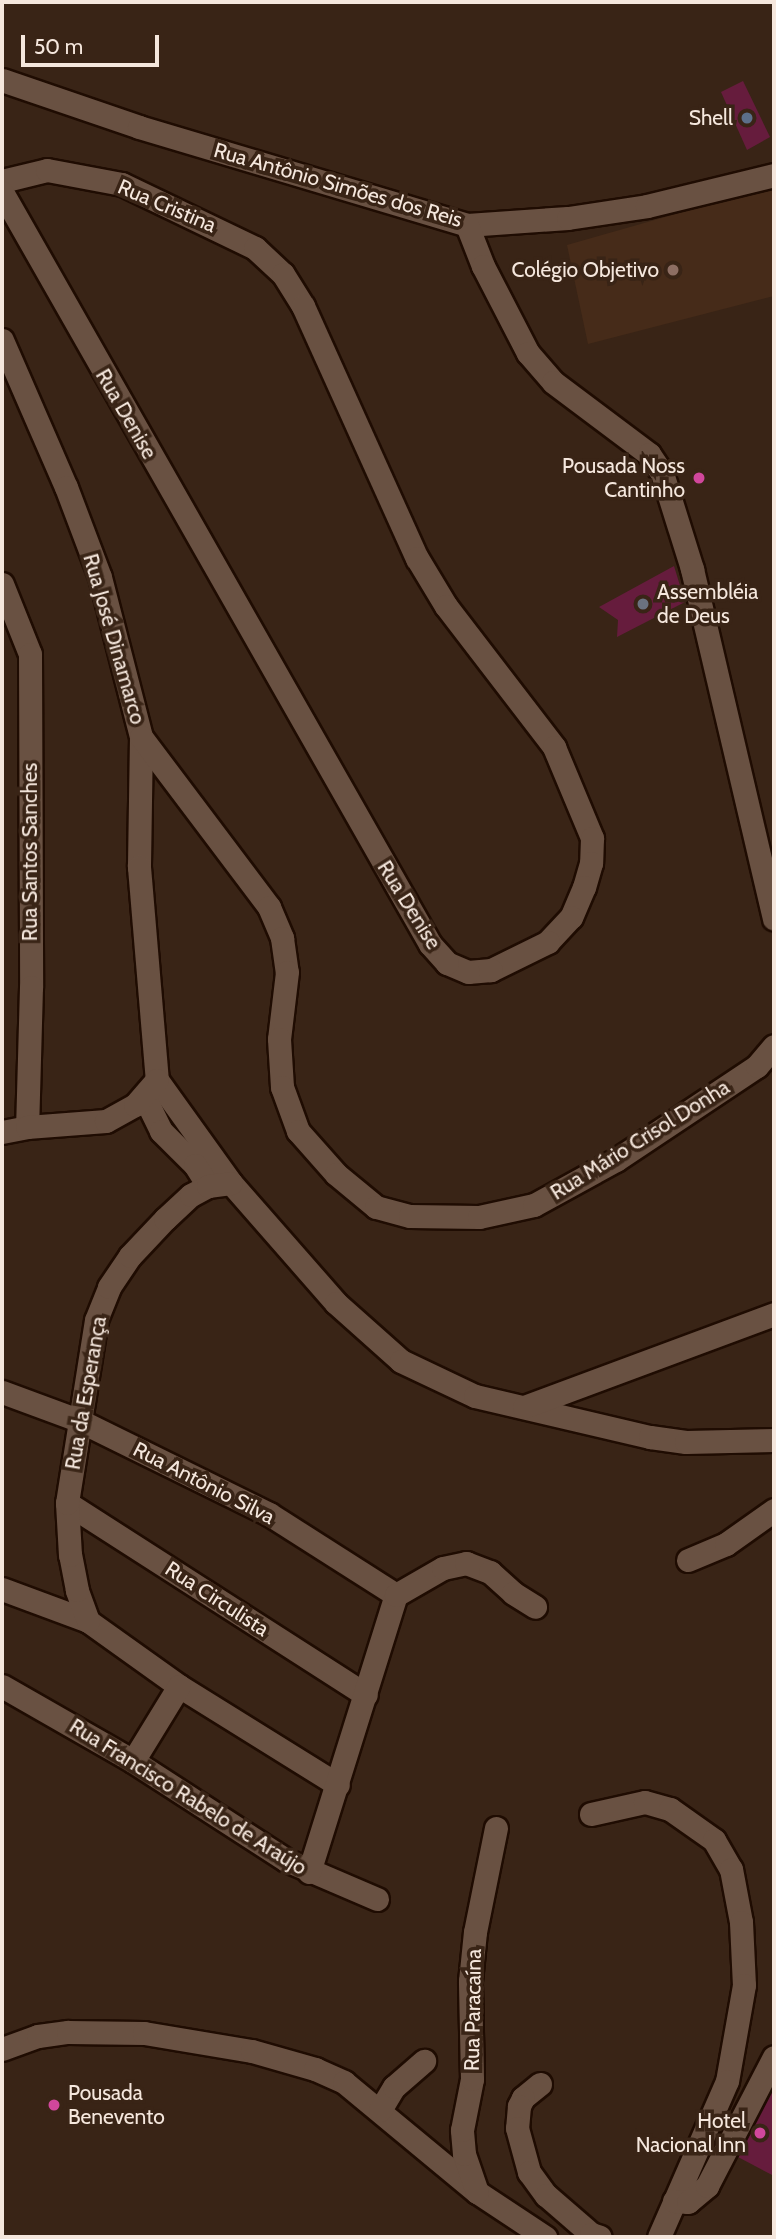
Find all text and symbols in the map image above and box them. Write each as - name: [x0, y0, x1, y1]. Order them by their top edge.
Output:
- scale bar: [24, 21, 163, 65]
- text: 50 m: [34, 34, 83, 59]
- place label: Shell: [689, 105, 733, 131]
- marker: Shell: [739, 110, 755, 126]
- street label: Rua Antônio Simões dos Reis: [211, 137, 465, 233]
- street label: Rua Cristina: [114, 174, 220, 238]
- place label: Colégio Objetivo: [511, 257, 659, 283]
- marker: Colégio Objetivo: [665, 262, 681, 278]
- street label: Rua Denise: [90, 365, 162, 463]
- place label: Pousada Noss Cantinho: [562, 453, 685, 503]
- marker: Pousada Noss Cantinho: [691, 470, 707, 486]
- street label: Rua José Dinamarco: [78, 551, 150, 727]
- place label: Assembléia de Deus: [657, 579, 758, 629]
- marker: Assembléia de Deus: [635, 596, 651, 612]
- street label: Rua Santos Sanches: [17, 763, 43, 941]
- street label: Rua Denise: [372, 856, 446, 954]
- street label: Rua Mário Crisol Donha: [546, 1075, 734, 1205]
- street label: Rua da Esperança: [60, 1314, 112, 1472]
- street label: Rua Antônio Silva: [129, 1436, 279, 1530]
- street label: Rua Circulista: [160, 1556, 274, 1642]
- street label: Rua Francisco Rabelo de Araújo: [65, 1714, 311, 1880]
- street label: Rua Paracaína: [459, 1949, 487, 2071]
- place label: Pousada Benevento: [68, 2080, 165, 2130]
- marker: Pousada Benevento: [46, 2097, 62, 2113]
- place label: Hotel Nacional Inn: [636, 2108, 746, 2158]
- marker: Hotel Nacional Inn: [752, 2125, 768, 2141]

